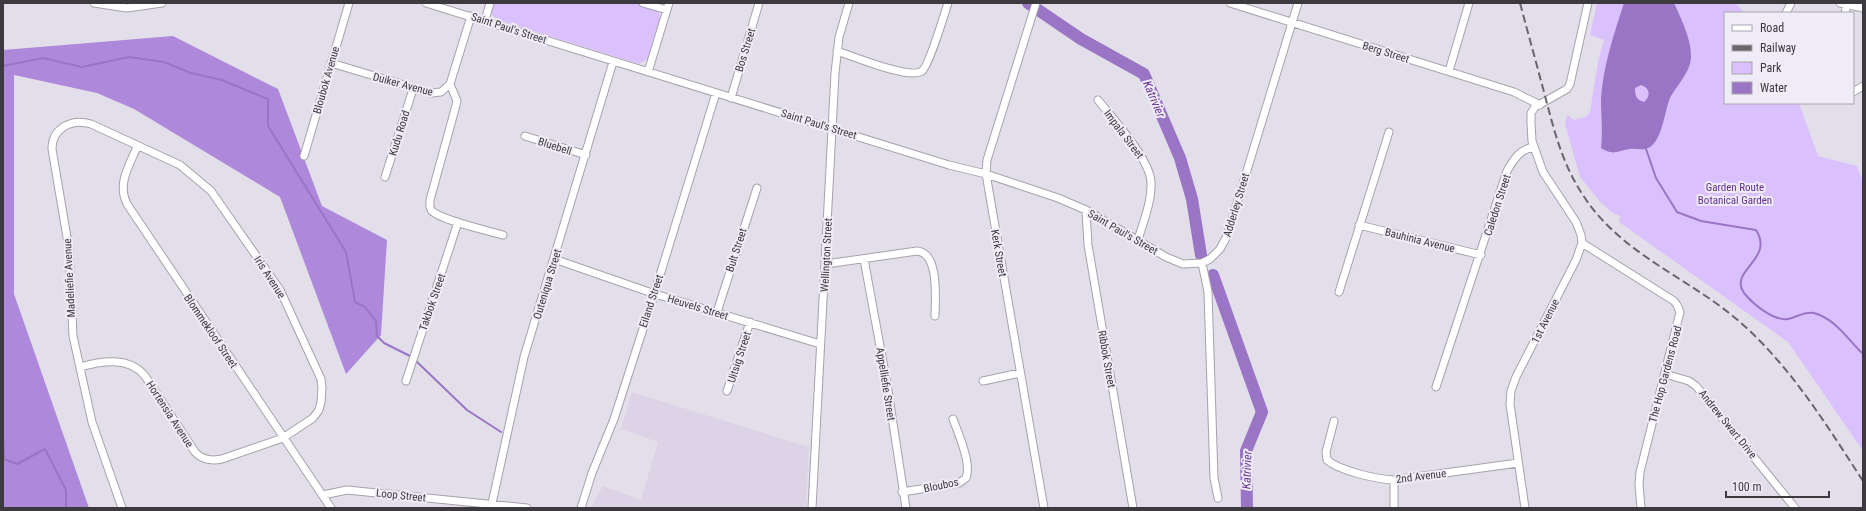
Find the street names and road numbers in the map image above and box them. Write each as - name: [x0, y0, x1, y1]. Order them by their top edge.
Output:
- street label: Saint Paul's Street: [469, 10, 548, 47]
- street label: Bos Street: [733, 27, 758, 73]
- street label: Berg Street: [1361, 39, 1411, 66]
- street label: Bloubok Avenue: [311, 45, 342, 115]
- street label: Duiker Avenue: [371, 70, 434, 99]
- street label: Saint Paul's Street: [779, 107, 858, 142]
- street label: Impala Street: [1101, 107, 1146, 161]
- street label: Kudu Road: [386, 109, 413, 157]
- street label: Bluebell: [536, 135, 573, 158]
- street label: Adderley Street: [1221, 172, 1252, 239]
- street label: Caledon Street: [1481, 173, 1514, 238]
- street label: Saint Paul's Street: [1085, 207, 1160, 258]
- street label: Wellington Street: [818, 218, 835, 292]
- street label: Bauhinia Avenue: [1383, 225, 1456, 255]
- street label: Bult Street: [723, 227, 750, 274]
- street label: Kerk Street: [988, 228, 1009, 278]
- street label: Madeliefie Avenue: [61, 238, 78, 318]
- street label: Outeniqua Street: [531, 248, 564, 321]
- street label: Iris Avenue: [251, 254, 288, 301]
- street label: Takbok Street: [417, 272, 448, 332]
- street label: Eiland Street: [637, 273, 666, 329]
- street label: Blommekloof Street: [181, 292, 240, 371]
- street label: Heuvels Street: [666, 292, 730, 323]
- street label: 1st Avenue: [1529, 297, 1562, 346]
- street label: The Hop Gardens Road: [1646, 324, 1685, 424]
- street label: Ribbok Street: [1095, 329, 1118, 389]
- street label: Uitsig Street: [725, 330, 754, 384]
- street label: Appelliefie Street: [873, 347, 898, 422]
- street label: Hortensia Avenue: [143, 379, 196, 450]
- street label: Andrew Swart Drive: [1696, 387, 1759, 461]
- street label: 2nd Avenue: [1395, 467, 1447, 486]
- street label: Bloubos: [922, 475, 960, 496]
- street label: Loop Street: [375, 486, 426, 505]

